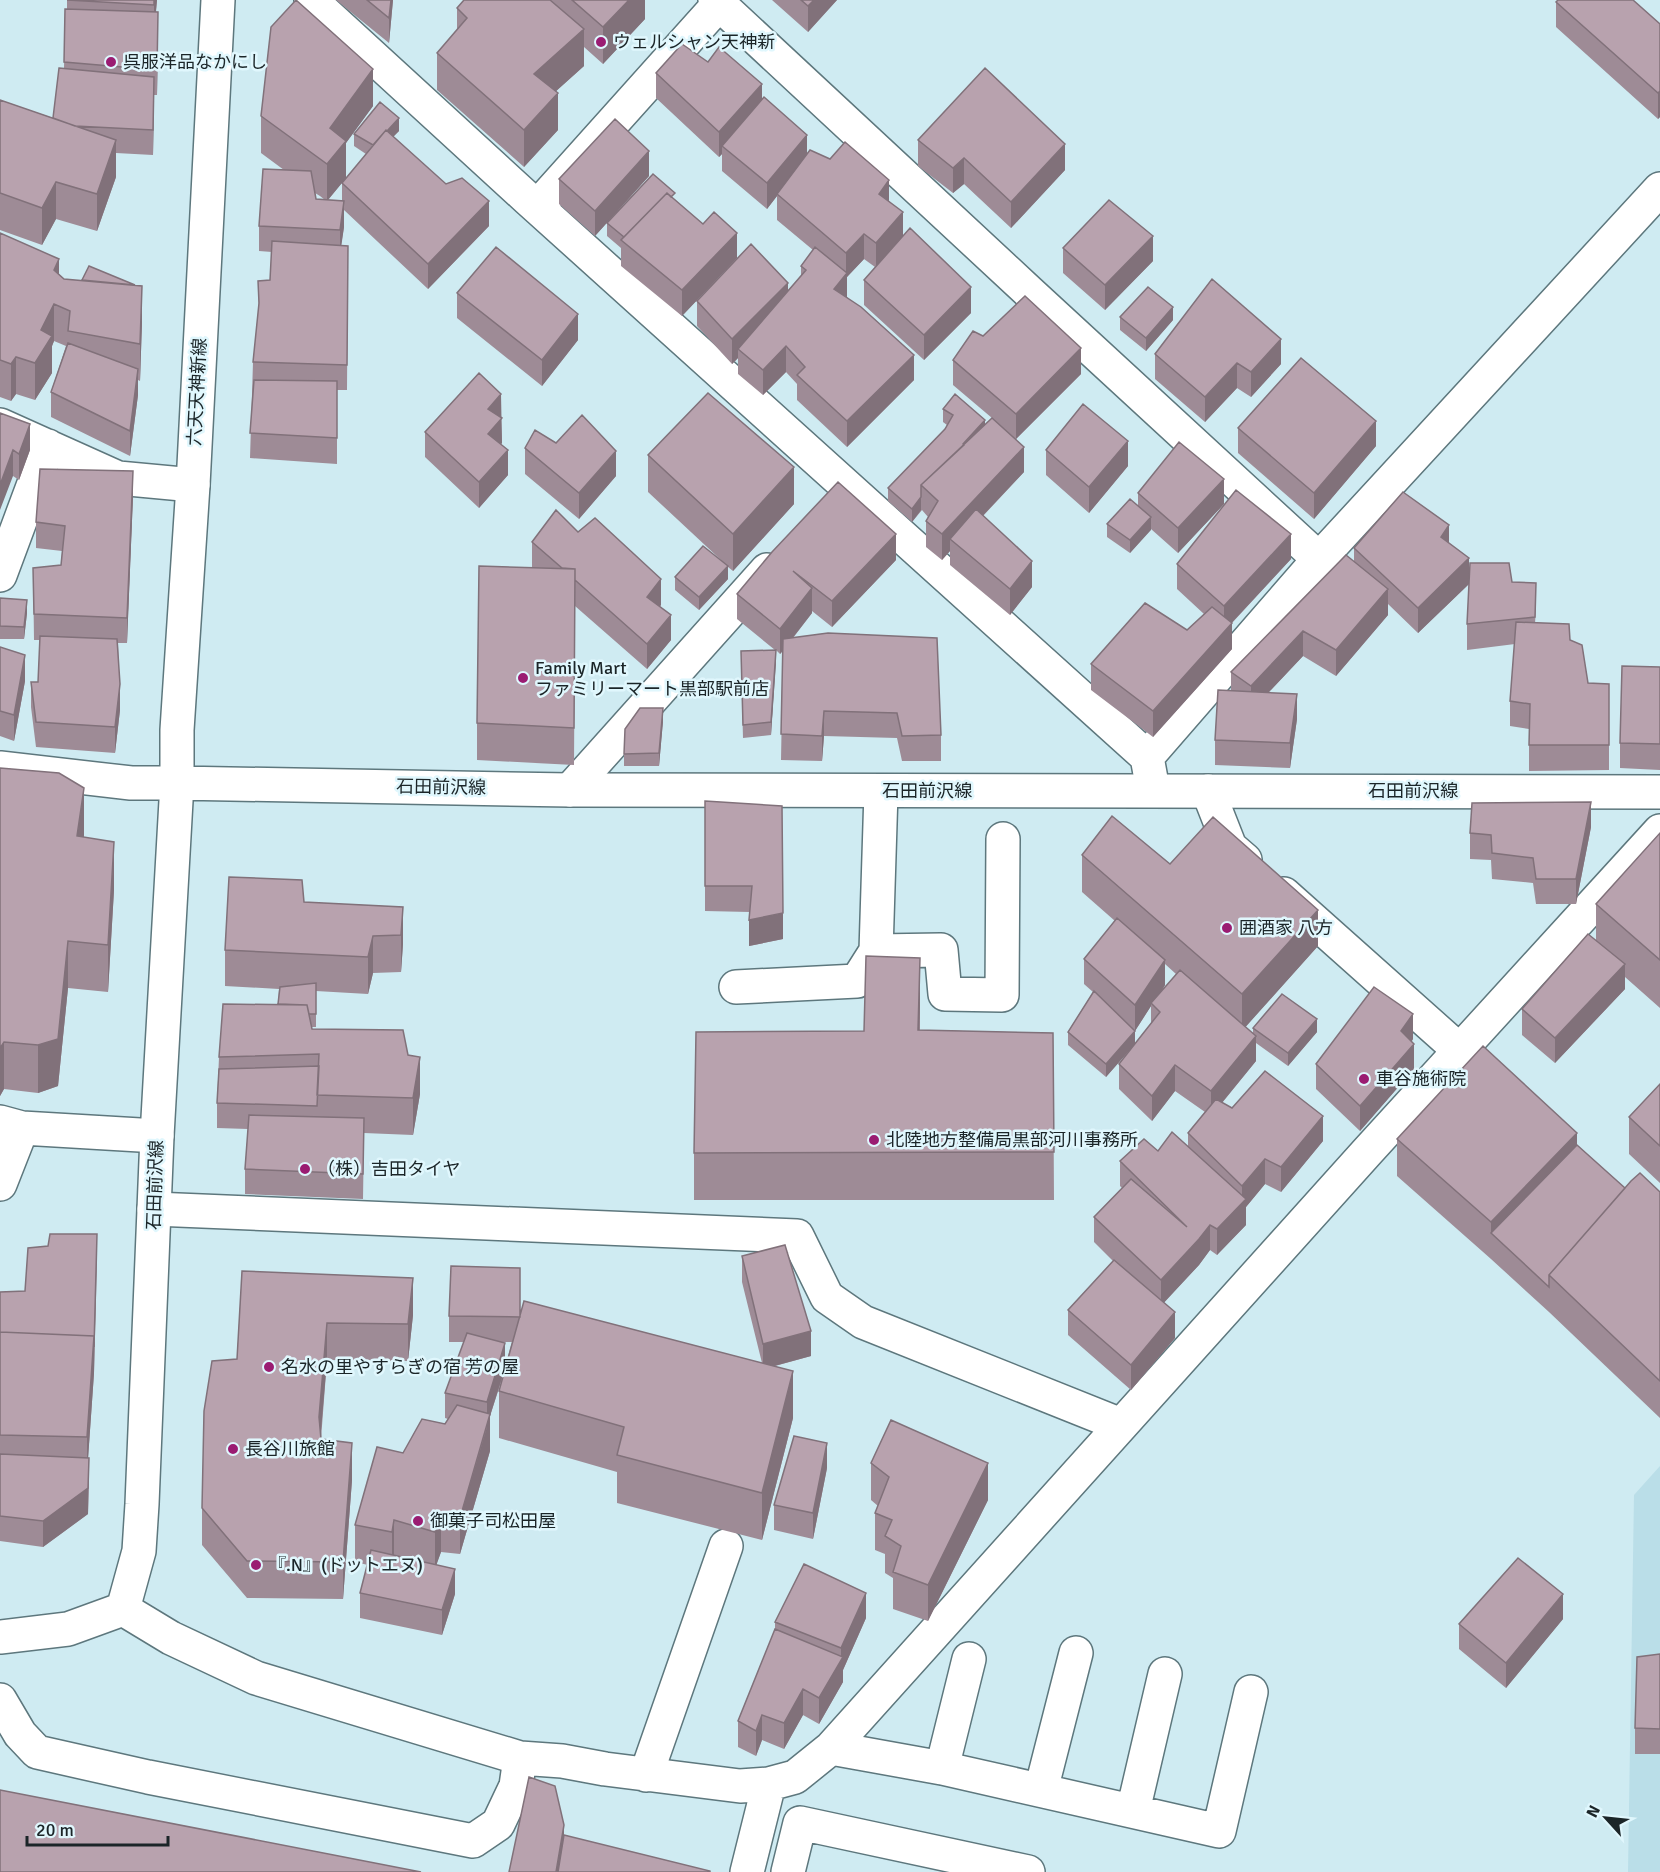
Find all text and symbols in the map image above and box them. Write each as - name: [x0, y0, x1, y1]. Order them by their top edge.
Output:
- place label: ウェルシャン天神新: [613, 31, 775, 53]
- marker: ウェルシャン天神新: [594, 35, 608, 49]
- place label: 呉服洋品なかにし: [123, 51, 267, 73]
- marker: 呉服洋品なかにし: [104, 55, 118, 69]
- street label: 六天天神新線: [183, 337, 211, 447]
- place label: Family Mart ファミリーマート黒部駅前店: [535, 657, 769, 700]
- marker: Family Mart ファミリーマート黒部駅前店: [516, 671, 530, 685]
- street label: 石田前沢線: [396, 775, 486, 799]
- street label: 石田前沢線: [882, 780, 972, 802]
- street label: 石田前沢線: [1368, 780, 1458, 802]
- place label: 囲酒家 八方: [1239, 917, 1333, 939]
- marker: 囲酒家 八方: [1220, 921, 1234, 935]
- place label: 車谷施術院: [1376, 1068, 1466, 1090]
- marker: 車谷施術院: [1357, 1072, 1371, 1086]
- place label: 北陸地方整備局黒部河川事務所: [886, 1129, 1138, 1151]
- marker: 北陸地方整備局黒部河川事務所: [867, 1133, 881, 1147]
- street label: 石田前沢線: [142, 1140, 168, 1230]
- place label: （株）吉田タイヤ: [317, 1158, 460, 1180]
- marker: （株）吉田タイヤ: [298, 1162, 312, 1176]
- place label: 名水の里やすらぎの宿 芳の屋: [281, 1356, 519, 1378]
- marker: 名水の里やすらぎの宿 芳の屋: [262, 1360, 276, 1374]
- place label: 長谷川旅館: [245, 1438, 335, 1460]
- marker: 長谷川旅館: [226, 1442, 240, 1456]
- place label: 御菓子司松田屋: [430, 1510, 556, 1532]
- marker: 御菓子司松田屋: [411, 1514, 425, 1528]
- place label: 『.N』(ドットエヌ): [268, 1554, 423, 1576]
- marker: 『.N』(ドットエヌ): [249, 1558, 263, 1572]
- north arrow: [1576, 1788, 1636, 1848]
- text: N: [1582, 1802, 1605, 1821]
- scale bar: [27, 1809, 168, 1847]
- text: 20 m: [36, 1819, 74, 1841]

